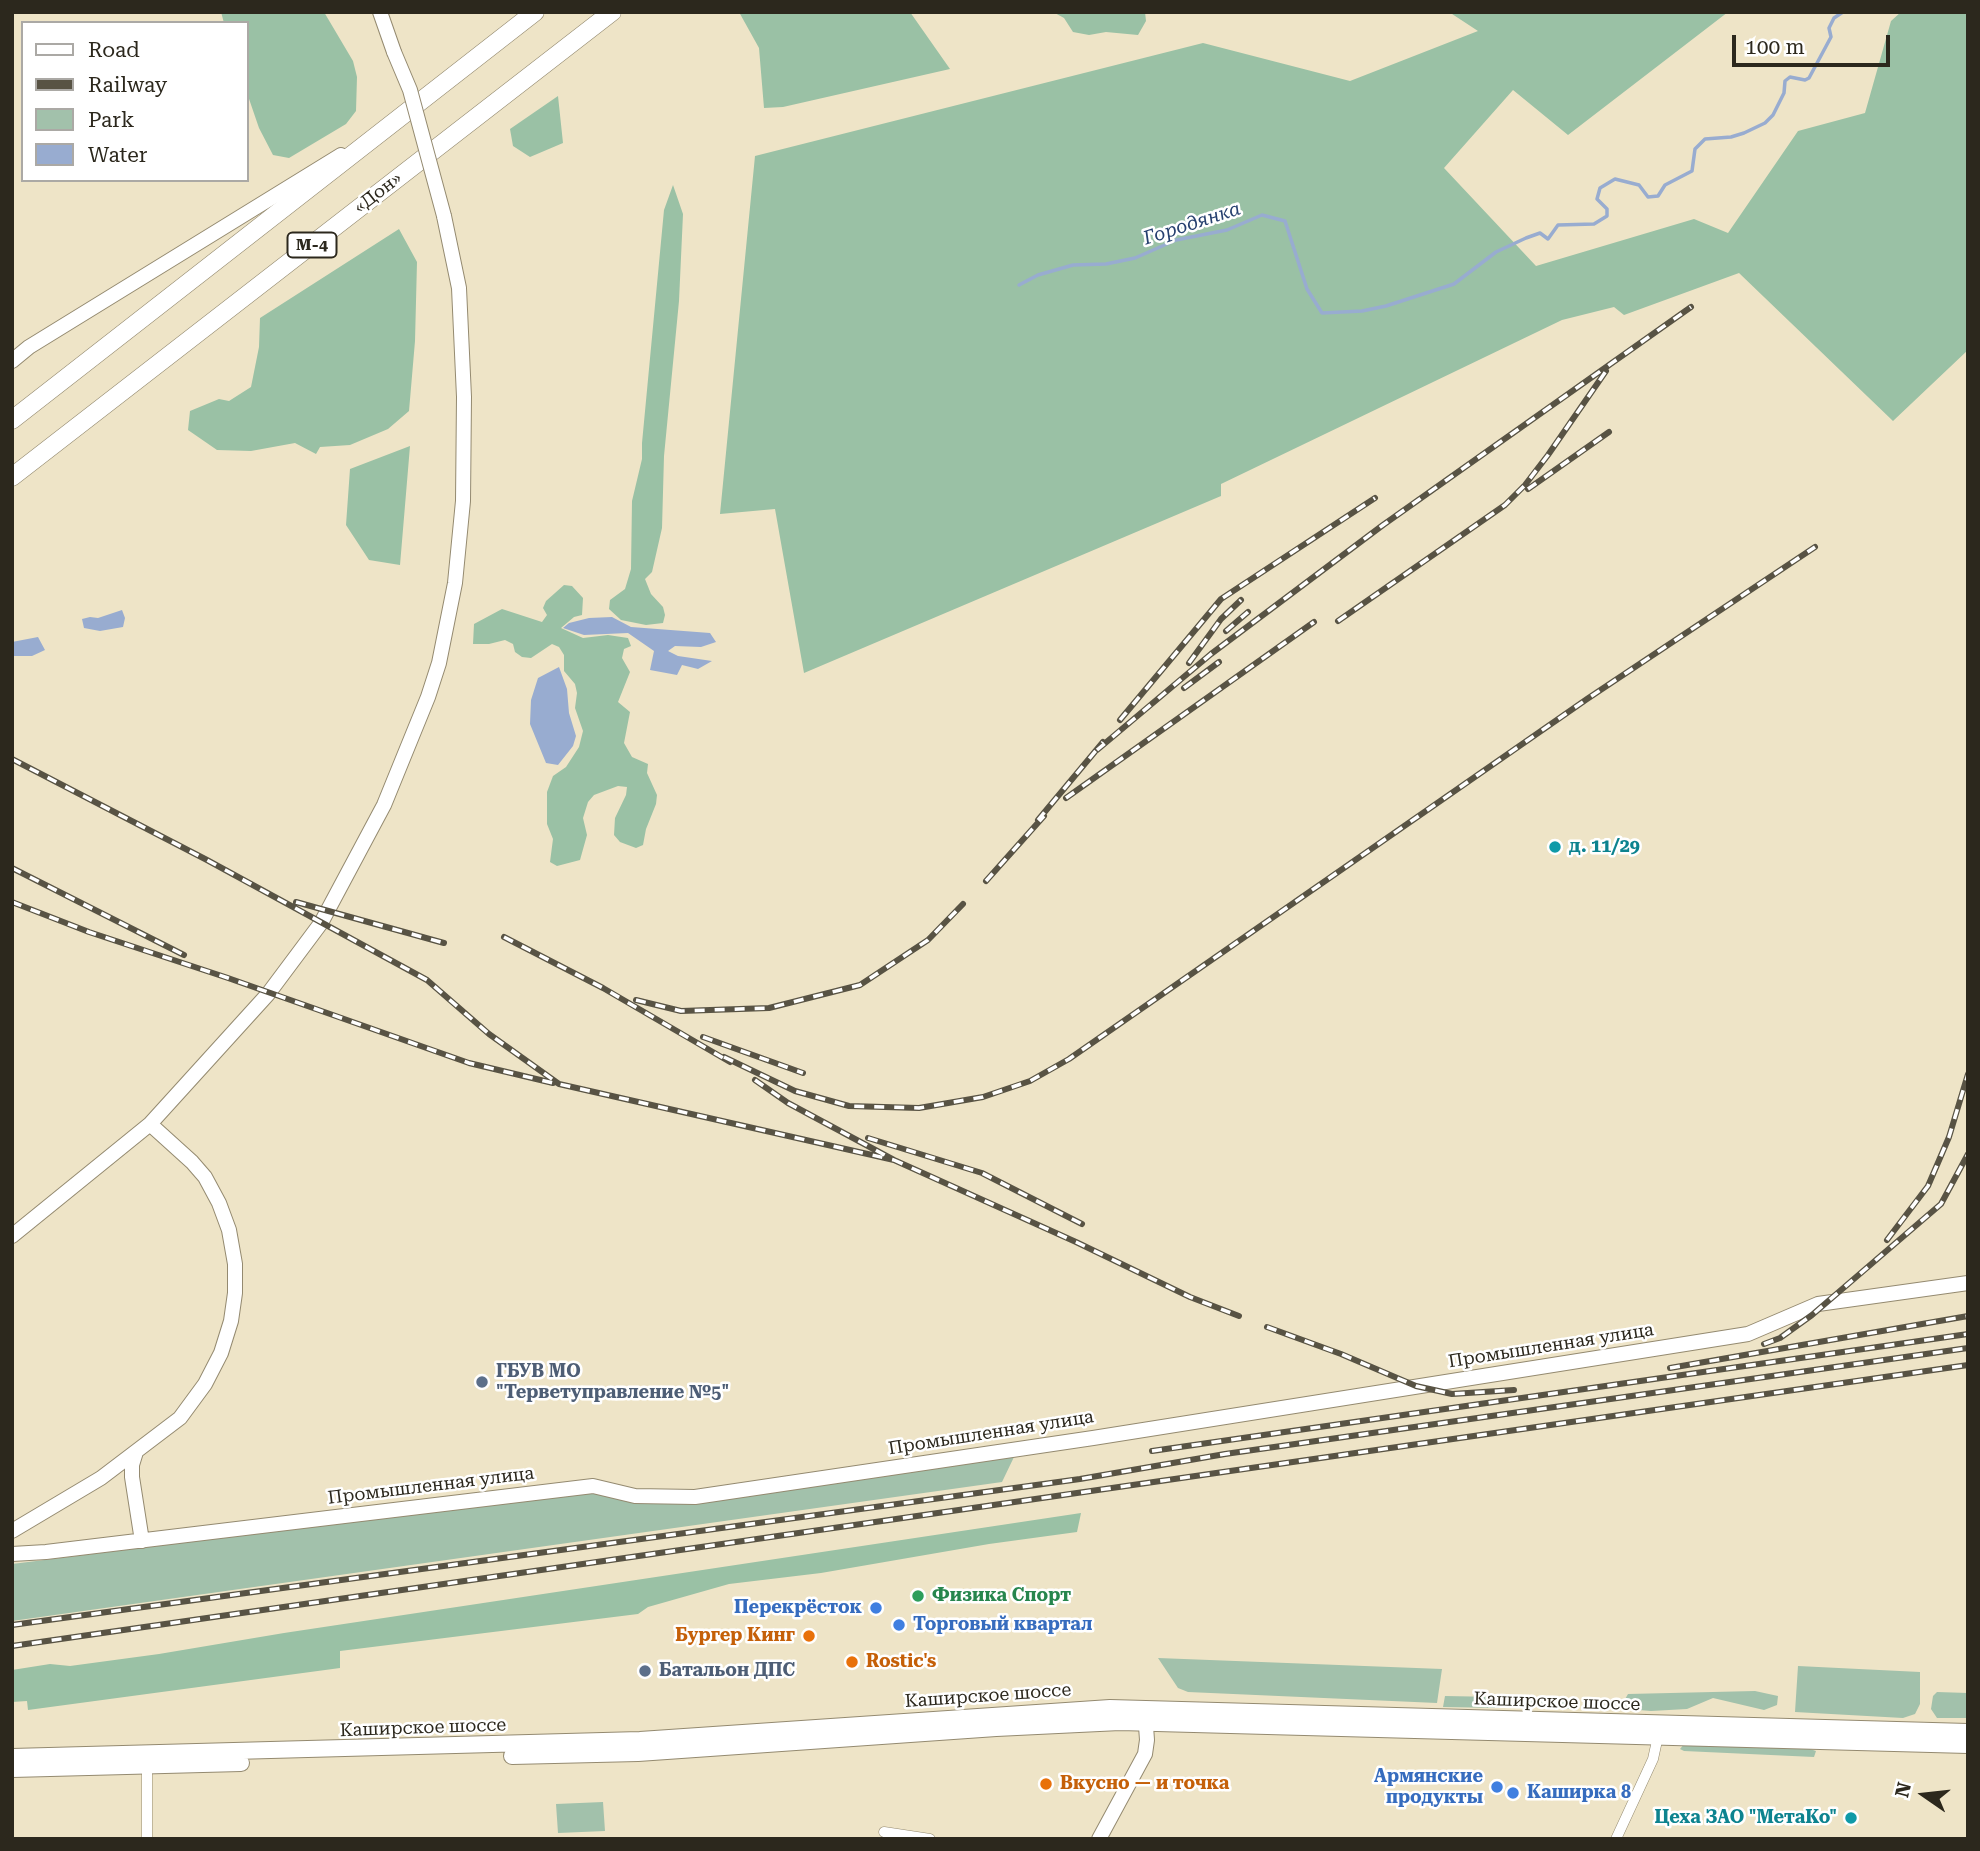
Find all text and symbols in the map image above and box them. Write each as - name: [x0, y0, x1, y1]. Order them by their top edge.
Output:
- legend: [21, 21, 248, 182]
- scale bar: [1735, 21, 1892, 65]
- text: 100 m: [1745, 35, 1805, 59]
- text: Road: [88, 38, 140, 62]
- text: Railway: [88, 73, 167, 97]
- text: Park: [88, 108, 134, 132]
- text: Water: [88, 143, 147, 167]
- street label: «Дон»: [350, 168, 406, 218]
- water label: Городянка: [1141, 198, 1243, 250]
- road number: М-4: [288, 232, 336, 258]
- place label: д. 11/29: [1569, 836, 1640, 858]
- marker: д. 11/29: [1547, 839, 1563, 855]
- street label: Промышленная улица: [1447, 1319, 1655, 1373]
- place label: ГБУВ МО "Терветуправление №5": [496, 1361, 729, 1404]
- marker: ГБУВ МО "Терветуправление №5": [474, 1374, 490, 1390]
- street label: Промышленная улица: [887, 1406, 1095, 1460]
- street label: Промышленная улица: [327, 1463, 535, 1509]
- place label: Физика Спорт: [932, 1585, 1071, 1607]
- marker: Физика Спорт: [910, 1588, 926, 1604]
- place label: Перекрёсток: [734, 1597, 862, 1619]
- marker: Перекрёсток: [868, 1600, 884, 1616]
- place label: Торговый квартал: [913, 1614, 1092, 1636]
- marker: Торговый квартал: [891, 1617, 907, 1633]
- place label: Бургер Кинг: [675, 1625, 795, 1647]
- marker: Бургер Кинг: [801, 1628, 817, 1644]
- place label: Rostic's: [866, 1651, 936, 1673]
- marker: Rostic's: [844, 1654, 860, 1670]
- place label: Батальон ДПС: [659, 1660, 795, 1682]
- marker: Батальон ДПС: [637, 1663, 653, 1679]
- street label: Каширское шоссе: [904, 1679, 1072, 1713]
- street label: Каширское шоссе: [1473, 1688, 1641, 1716]
- street label: Каширское шоссе: [339, 1714, 507, 1742]
- north arrow: [1889, 1760, 1959, 1830]
- place label: Армянские продукты: [1374, 1766, 1483, 1809]
- place label: Вкусно — и точка: [1060, 1773, 1229, 1795]
- marker: Вкусно — и точка: [1038, 1776, 1054, 1792]
- marker: Армянские продукты: [1489, 1779, 1505, 1795]
- text: N: [1890, 1780, 1916, 1800]
- place label: Каширка 8: [1527, 1782, 1631, 1804]
- marker: Каширка 8: [1505, 1785, 1521, 1801]
- place label: Цеха ЗАО "МетаКо": [1654, 1807, 1837, 1829]
- marker: Цеха ЗАО "МетаКо": [1843, 1810, 1859, 1826]

